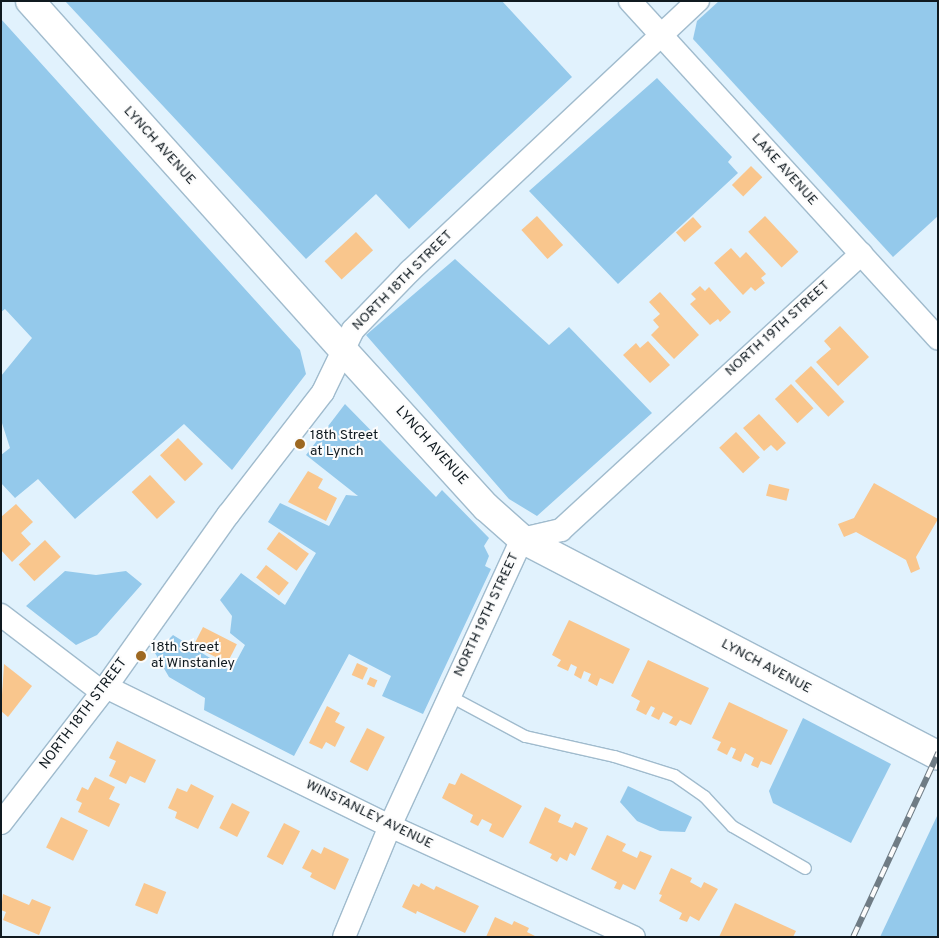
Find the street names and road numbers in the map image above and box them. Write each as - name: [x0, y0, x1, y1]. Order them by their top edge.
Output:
- street label: LYNCH AVENUE: [119, 103, 199, 189]
- street label: LAKE AVENUE: [747, 130, 821, 210]
- street label: NORTH 18TH STREET: [349, 227, 457, 335]
- street label: NORTH 19TH STREET: [722, 278, 834, 380]
- street label: LYNCH AVENUE: [391, 403, 471, 489]
- street label: NORTH 19TH STREET: [451, 550, 523, 680]
- street label: LYNCH AVENUE: [718, 636, 814, 698]
- street label: NORTH 18TH STREET: [37, 655, 131, 773]
- street label: WINSTANLEY AVENUE: [302, 777, 436, 853]

